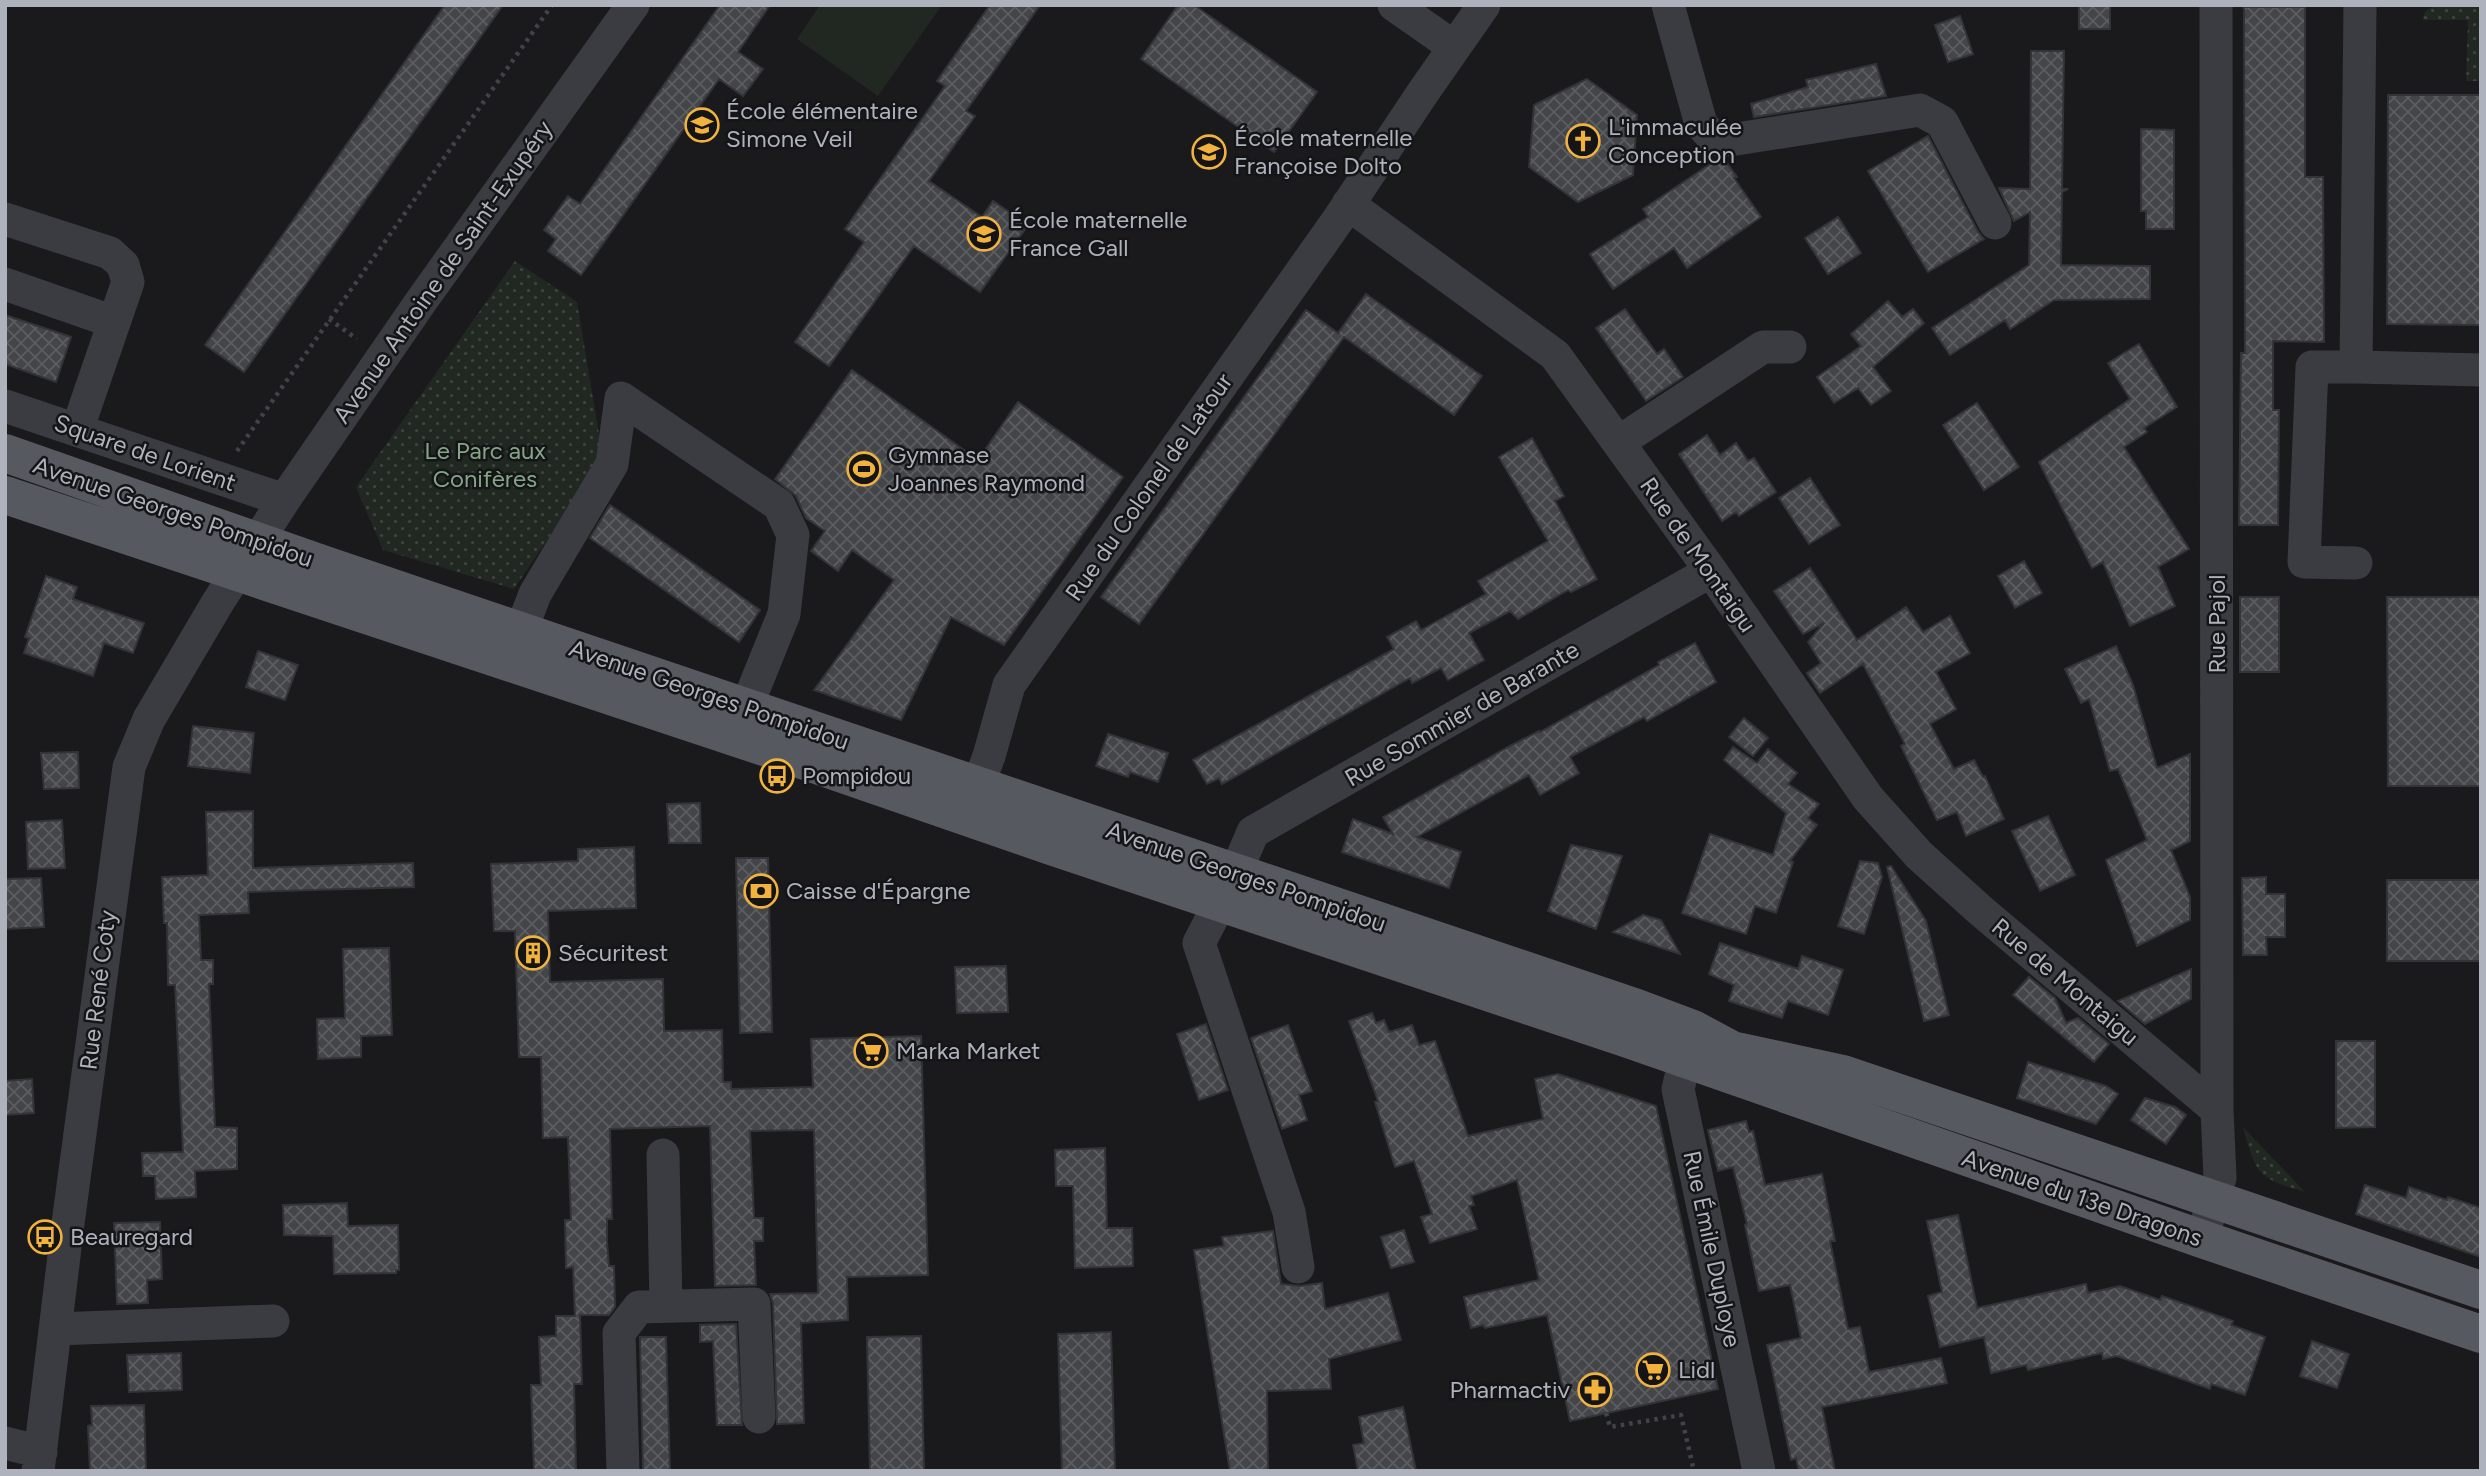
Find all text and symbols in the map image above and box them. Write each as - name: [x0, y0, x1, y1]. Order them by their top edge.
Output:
- place label: École élémentaire Simone Veil: [726, 96, 918, 153]
- school or university icon: École élémentaire Simone Veil: [683, 106, 721, 144]
- place label: L'immaculée Conception: [1608, 112, 1742, 169]
- street label: Avenue Antoine de Saint-Exupéry: [327, 114, 559, 429]
- church icon: L'immaculée Conception: [1564, 122, 1602, 160]
- place label: École maternelle Françoise Dolto: [1234, 123, 1412, 180]
- school or university icon: École maternelle Françoise Dolto: [1190, 133, 1228, 171]
- place label: École maternelle France Gall: [1009, 205, 1187, 262]
- school or university icon: École maternelle France Gall: [965, 215, 1003, 253]
- street label: Rue du Colonel de Latour: [1059, 367, 1238, 606]
- street label: Square de Lorient: [51, 408, 240, 497]
- park label: Le Parc aux Conifères: [424, 436, 546, 493]
- place label: Gymnase Joannes Raymond: [888, 440, 1085, 497]
- street label: Avenue Georges Pompidou: [29, 450, 317, 573]
- sports icon: Gymnase Joannes Raymond: [845, 450, 883, 488]
- street label: Rue de Montaigu: [1634, 472, 1763, 638]
- street label: Rue Pajol: [2202, 575, 2231, 674]
- street label: Avenue Georges Pompidou: [565, 633, 853, 756]
- street label: Rue Sommier de Barante: [1340, 635, 1584, 793]
- bus stop icon: Pompidou: [758, 757, 796, 795]
- place label: Pompidou: [802, 761, 911, 790]
- street label: Avenue Georges Pompidou: [1102, 815, 1390, 938]
- bank icon: Caisse d'Épargne: [742, 872, 780, 910]
- place label: Caisse d'Épargne: [786, 876, 971, 905]
- street label: Rue René Coty: [73, 908, 122, 1072]
- street label: Rue de Montaigu: [1986, 912, 2145, 1051]
- building icon: Sécuritest: [514, 934, 552, 972]
- place label: Sécuritest: [558, 938, 668, 967]
- supermarket icon: Marka Market: [852, 1032, 890, 1070]
- place label: Marka Market: [896, 1036, 1040, 1065]
- street label: Avenue du 13e Dragons: [1958, 1143, 2206, 1252]
- street label: Rue Émile Duploye: [1677, 1148, 1748, 1350]
- bus stop icon: Beauregard: [26, 1218, 64, 1256]
- place label: Beauregard: [70, 1222, 193, 1251]
- supermarket icon: Lidl: [1634, 1351, 1672, 1389]
- place label: Lidl: [1678, 1355, 1715, 1384]
- pharmacy icon: Pharmactiv: [1576, 1371, 1614, 1409]
- place label: Pharmactiv: [1450, 1375, 1571, 1404]

